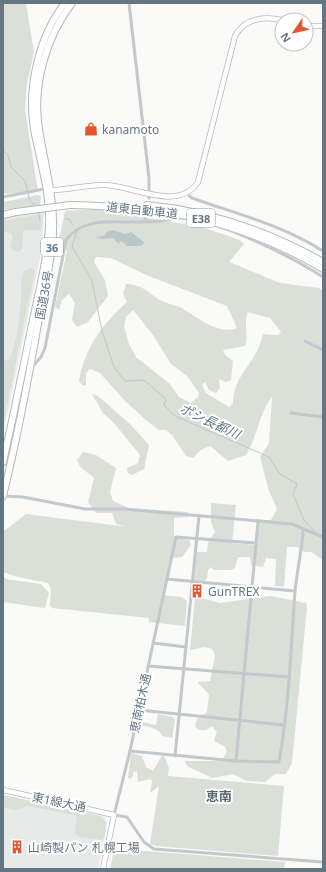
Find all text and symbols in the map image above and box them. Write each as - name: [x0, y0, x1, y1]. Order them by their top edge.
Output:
- north arrow: [274, 12, 314, 52]
- text: N: [277, 30, 294, 46]
- shop icon: kanamoto: [83, 121, 99, 137]
- place label: kanamoto: [102, 121, 159, 138]
- street label: 道東自動車道: [105, 198, 179, 222]
- road number: E38: [187, 209, 215, 227]
- road number: 36: [41, 238, 63, 256]
- street label: 国道36号: [31, 269, 57, 321]
- water label: ポシ長都川: [177, 399, 245, 444]
- building icon: GunTREX: [189, 583, 205, 599]
- place label: GunTREX: [208, 583, 259, 600]
- street label: 恵南柏木通: [125, 672, 155, 734]
- district label: 恵南: [206, 787, 232, 805]
- street label: 東1線大通: [30, 788, 88, 816]
- building icon: 山崎製パン 札幌工場: [9, 839, 25, 855]
- place label: 山崎製パン 札幌工場: [28, 839, 140, 856]

